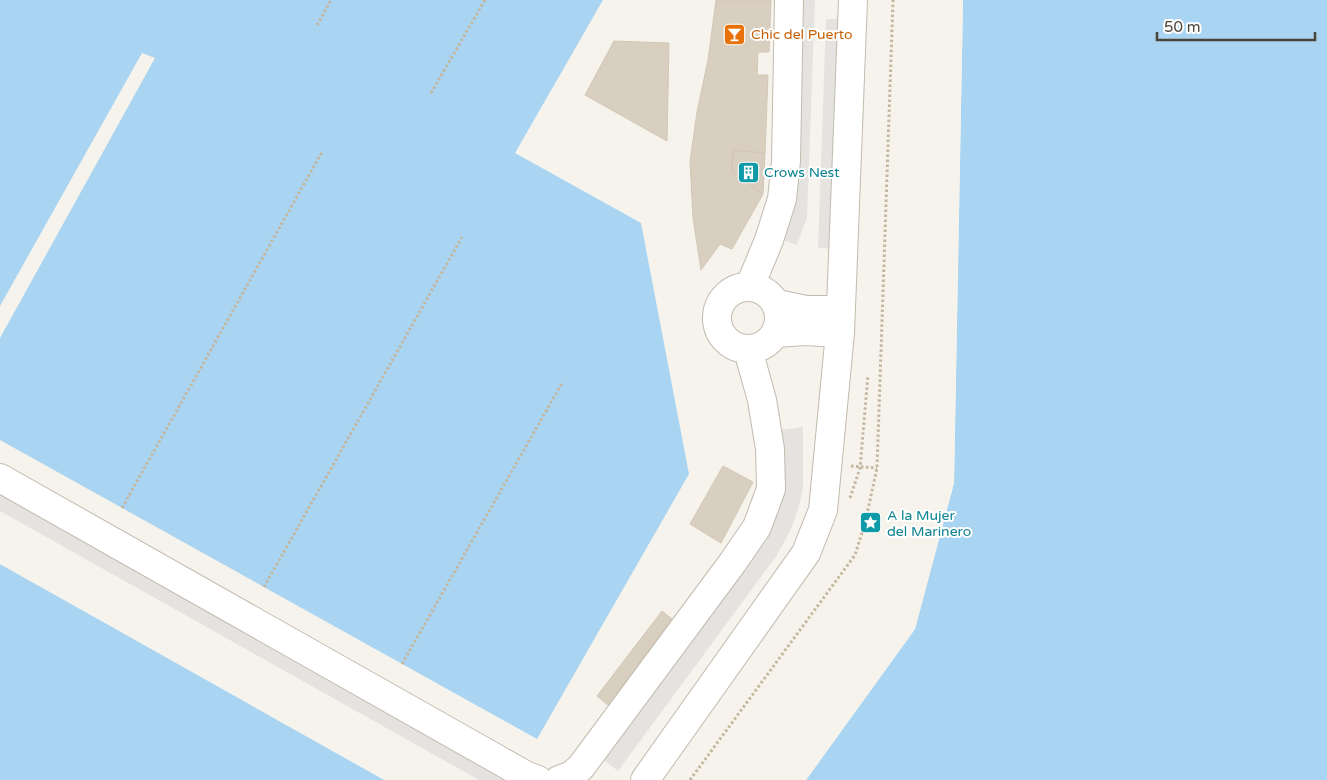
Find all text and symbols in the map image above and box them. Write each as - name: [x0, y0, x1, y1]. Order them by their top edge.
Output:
- scale bar: [1157, 10, 1314, 42]
- text: 50 m: [1164, 18, 1201, 36]
- bar icon: Chic del Puerto: [723, 22, 747, 46]
- place label: Chic del Puerto: [751, 26, 853, 43]
- building icon: Crows Nest: [736, 160, 760, 184]
- place label: Crows Nest: [764, 164, 840, 181]
- place label: A la Mujer del Marinero: [887, 507, 971, 540]
- place icon: A la Mujer del Marinero: [859, 511, 883, 535]

